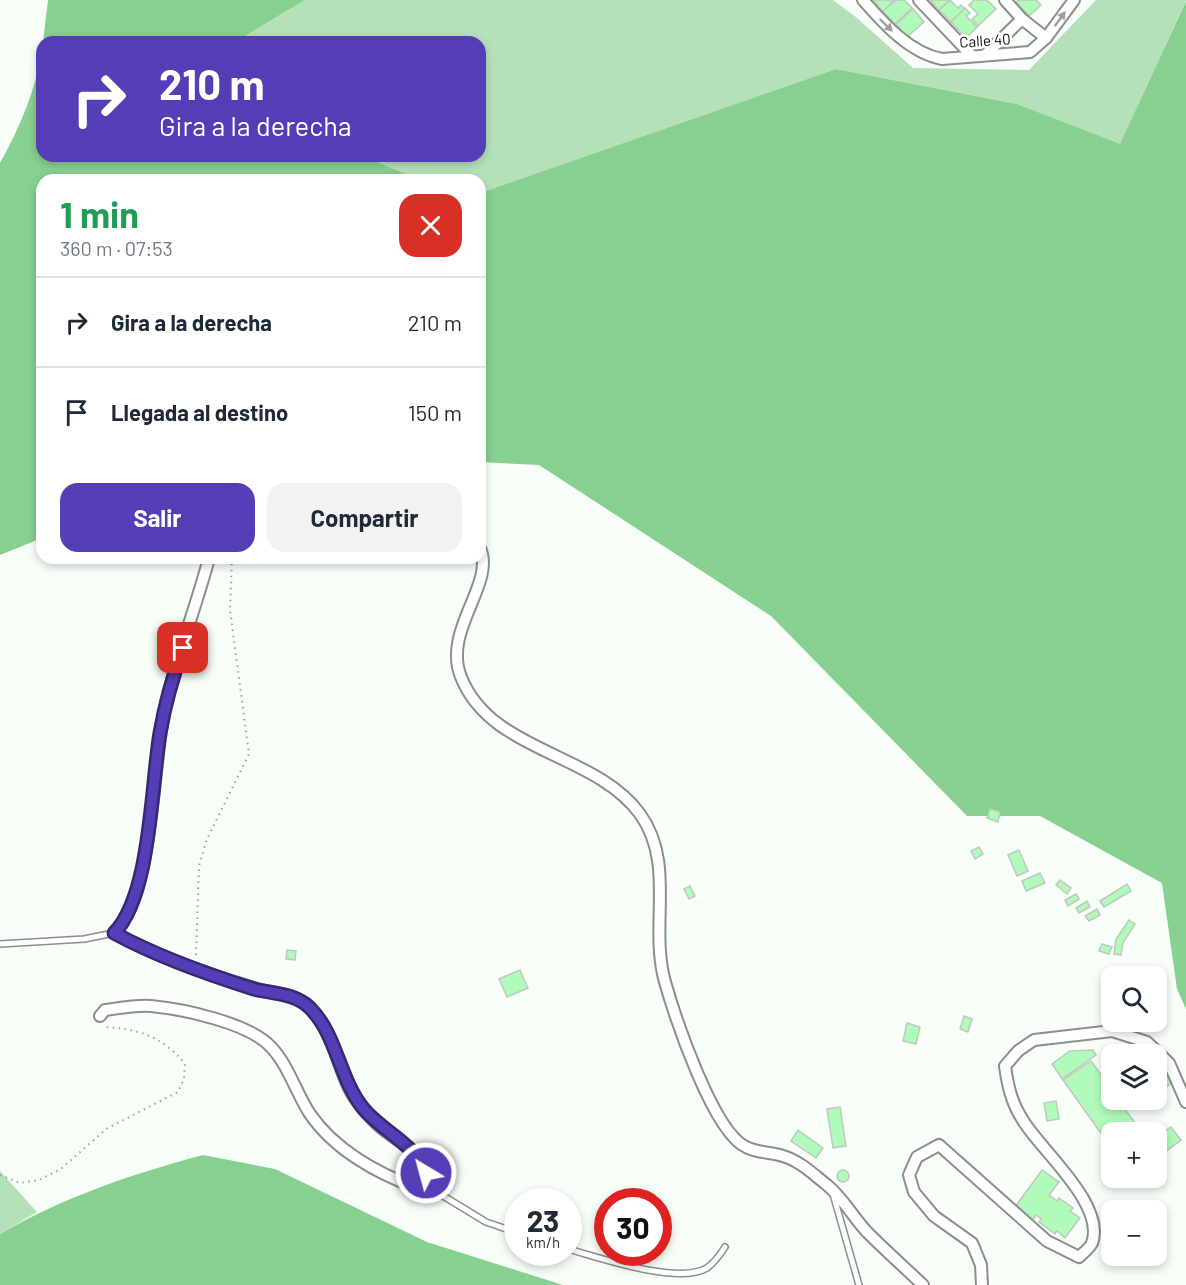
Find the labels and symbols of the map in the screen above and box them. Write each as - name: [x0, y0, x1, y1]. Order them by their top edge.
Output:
- one-way arrow: [1054, 12, 1066, 28]
- one-way arrow: [879, 18, 894, 32]
- street label: Calle 40: [959, 29, 1011, 51]
- pin: [157, 622, 208, 673]
- position arrow: [394, 1141, 458, 1205]
- speed limit sign: 30: [594, 1188, 672, 1266]

